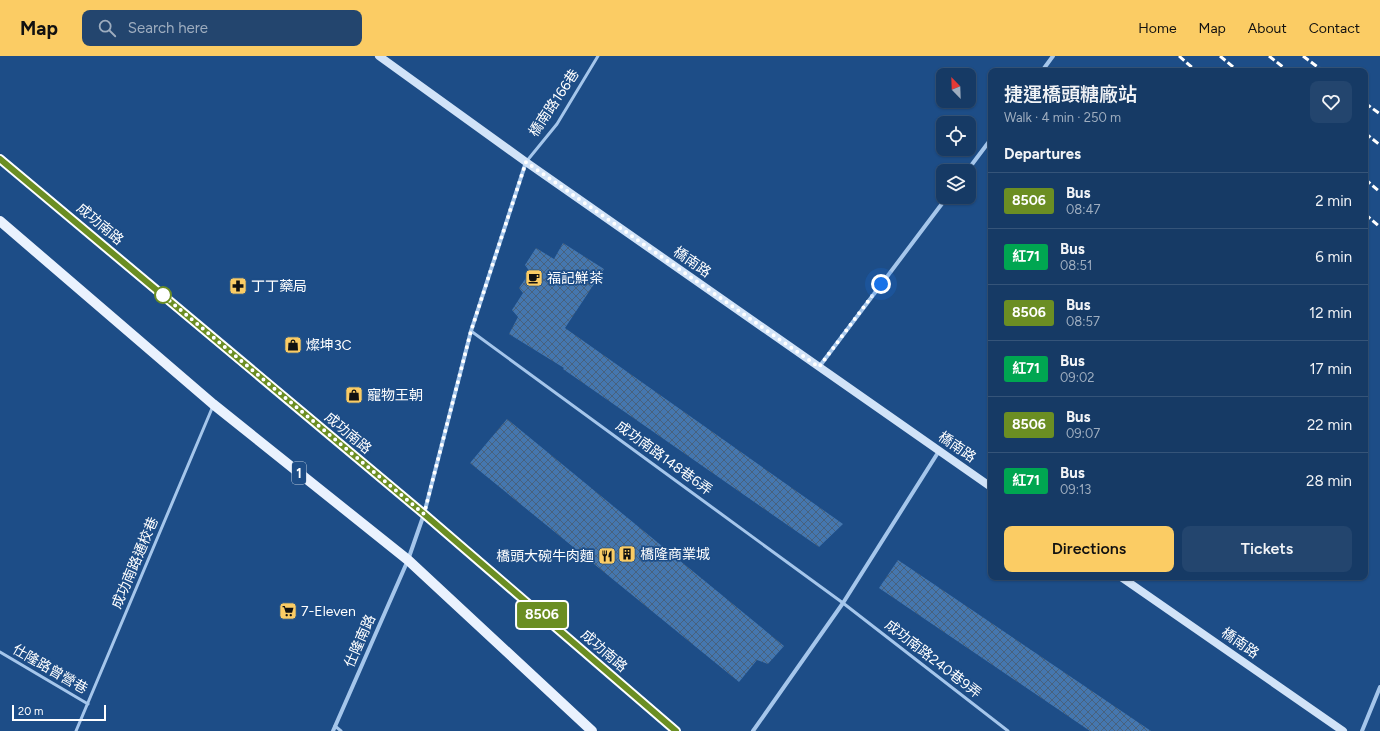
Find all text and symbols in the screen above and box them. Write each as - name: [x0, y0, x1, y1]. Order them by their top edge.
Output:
- search box: [82, 10, 362, 46]
- text: Map: [20, 17, 58, 40]
- icon: search: [96, 17, 118, 39]
- text: Search here: [128, 19, 208, 37]
- text: Home: [1138, 20, 1177, 37]
- text: Map: [1199, 20, 1226, 37]
- text: About: [1248, 20, 1287, 37]
- text: Contact: [1309, 20, 1360, 37]
- street label: 橋南路166巷: [525, 66, 583, 140]
- north arrow: [936, 68, 976, 108]
- map controls: [936, 68, 976, 204]
- button: heart: [1310, 81, 1352, 123]
- text: 捷運橋頭糖廠站: [1004, 83, 1137, 106]
- text: Walk · 4 min · 250 m: [1004, 110, 1121, 125]
- button: locate: [936, 116, 976, 156]
- text: Departures: [1004, 145, 1081, 163]
- button: layers: [936, 164, 976, 204]
- text: Bus: [1066, 184, 1091, 202]
- text: 8506: [1012, 192, 1046, 209]
- text: 2 min: [1315, 192, 1352, 210]
- street label: 成功南路: [73, 199, 127, 249]
- text: 08:47: [1066, 202, 1101, 217]
- text: Bus: [1060, 240, 1085, 258]
- street label: 橋南路: [670, 243, 714, 281]
- text: 紅71: [1012, 248, 1040, 265]
- text: 6 min: [1315, 248, 1352, 266]
- text: 08:51: [1060, 258, 1092, 273]
- cafe icon: 福記鮮茶: [524, 268, 544, 288]
- place label: 福記鮮茶: [547, 270, 603, 287]
- your location: [871, 274, 891, 294]
- pharmacy icon: 丁丁藥局: [228, 276, 248, 296]
- place label: 丁丁藥局: [251, 278, 307, 295]
- unlabelled marker: [154, 286, 172, 304]
- text: Bus: [1066, 296, 1091, 314]
- text: 8506: [1012, 304, 1046, 321]
- text: 12 min: [1309, 304, 1352, 322]
- text: 08:57: [1066, 314, 1100, 329]
- shop icon: 燦坤3C: [283, 335, 303, 355]
- place label: 燦坤3C: [306, 337, 352, 354]
- text: Bus: [1060, 352, 1085, 370]
- text: 紅71: [1012, 360, 1040, 377]
- text: 17 min: [1309, 360, 1352, 378]
- text: 09:02: [1060, 370, 1095, 385]
- shop icon: 寵物王朝: [344, 385, 364, 405]
- place label: 寵物王朝: [367, 387, 423, 404]
- street label: 成功南路: [321, 408, 375, 458]
- text: Bus: [1066, 408, 1091, 426]
- text: 8506: [1012, 416, 1046, 433]
- text: 22 min: [1307, 416, 1352, 434]
- street label: 成功南路148巷6弄: [612, 417, 716, 499]
- text: 09:07: [1066, 426, 1100, 441]
- street label: 橋南路: [935, 428, 979, 466]
- road number: 1: [292, 462, 306, 484]
- text: Bus: [1060, 464, 1085, 482]
- text: 紅71: [1012, 472, 1040, 489]
- text: 28 min: [1306, 472, 1352, 490]
- text: 09:13: [1060, 482, 1091, 497]
- street label: 成功南路通校巷: [108, 515, 162, 611]
- button: Directions: [1004, 526, 1174, 572]
- button: Tickets: [1182, 526, 1352, 572]
- building icon: 橋隆商業城: [617, 544, 637, 564]
- restaurant icon: 橋頭大碗牛肉麵: [597, 546, 617, 566]
- place label: 橋隆商業城: [640, 546, 710, 563]
- place label: 橋頭大碗牛肉麵: [496, 548, 594, 565]
- supermarket icon: 7-Eleven: [278, 601, 298, 621]
- line badge: 8506: [514, 602, 570, 628]
- place label: 7-Eleven: [301, 603, 356, 620]
- text: 8506: [525, 606, 559, 623]
- street label: 仕隆南路: [341, 612, 379, 670]
- street label: 成功南路240巷9弄: [882, 616, 984, 702]
- street label: 橋南路: [1218, 624, 1262, 662]
- street label: 成功南路: [577, 626, 631, 676]
- street label: 仕隆路曾營巷: [9, 641, 91, 697]
- scale bar: [12, 703, 106, 722]
- text: 20 m: [18, 705, 43, 718]

